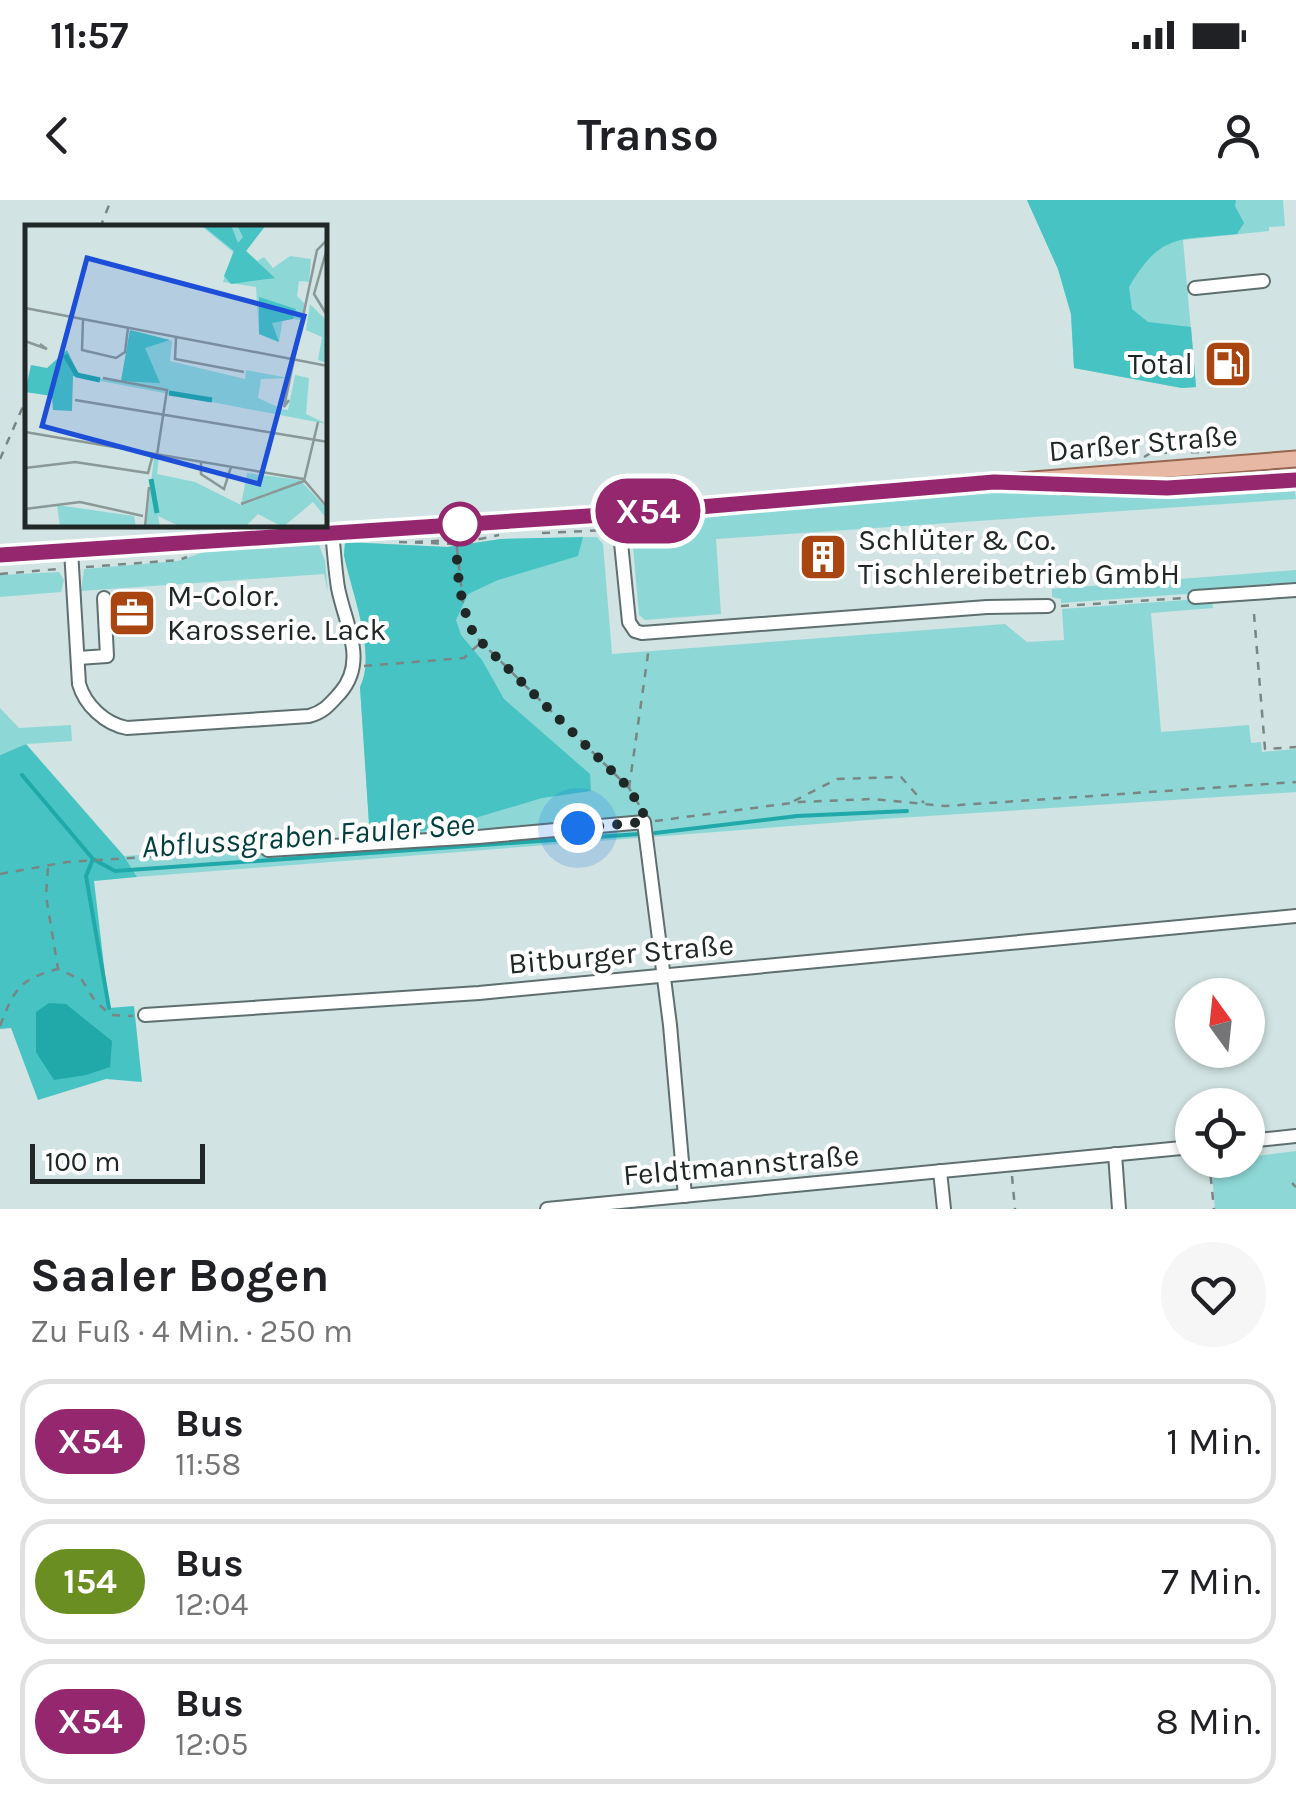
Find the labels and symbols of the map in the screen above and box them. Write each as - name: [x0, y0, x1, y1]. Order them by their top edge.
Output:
- inset map: [25, 225, 328, 528]
- fuel station icon: Total: [1202, 338, 1254, 390]
- place label: Total: [1128, 346, 1193, 382]
- street label: Darßer Straße: [1047, 417, 1239, 469]
- line badge: X54: [590, 478, 706, 544]
- unlabelled marker: [439, 503, 481, 545]
- place label: Schlüter & Co. Tischlereibetrieb GmbH: [858, 522, 1180, 592]
- building icon: Schlüter & Co. Tischlereibetrieb GmbH: [797, 531, 849, 583]
- place label: M-Color. Karosserie. Lack: [167, 578, 387, 648]
- office icon: M-Color. Karosserie. Lack: [106, 587, 158, 639]
- your location: [553, 803, 603, 853]
- water label: Abflussgraben Fauler See: [140, 805, 476, 866]
- street label: Bitburger Straße: [507, 926, 735, 982]
- north arrow: [1175, 978, 1265, 1068]
- street label: Feldtmannstraße: [622, 1137, 860, 1193]
- scale bar: [30, 1139, 205, 1184]

